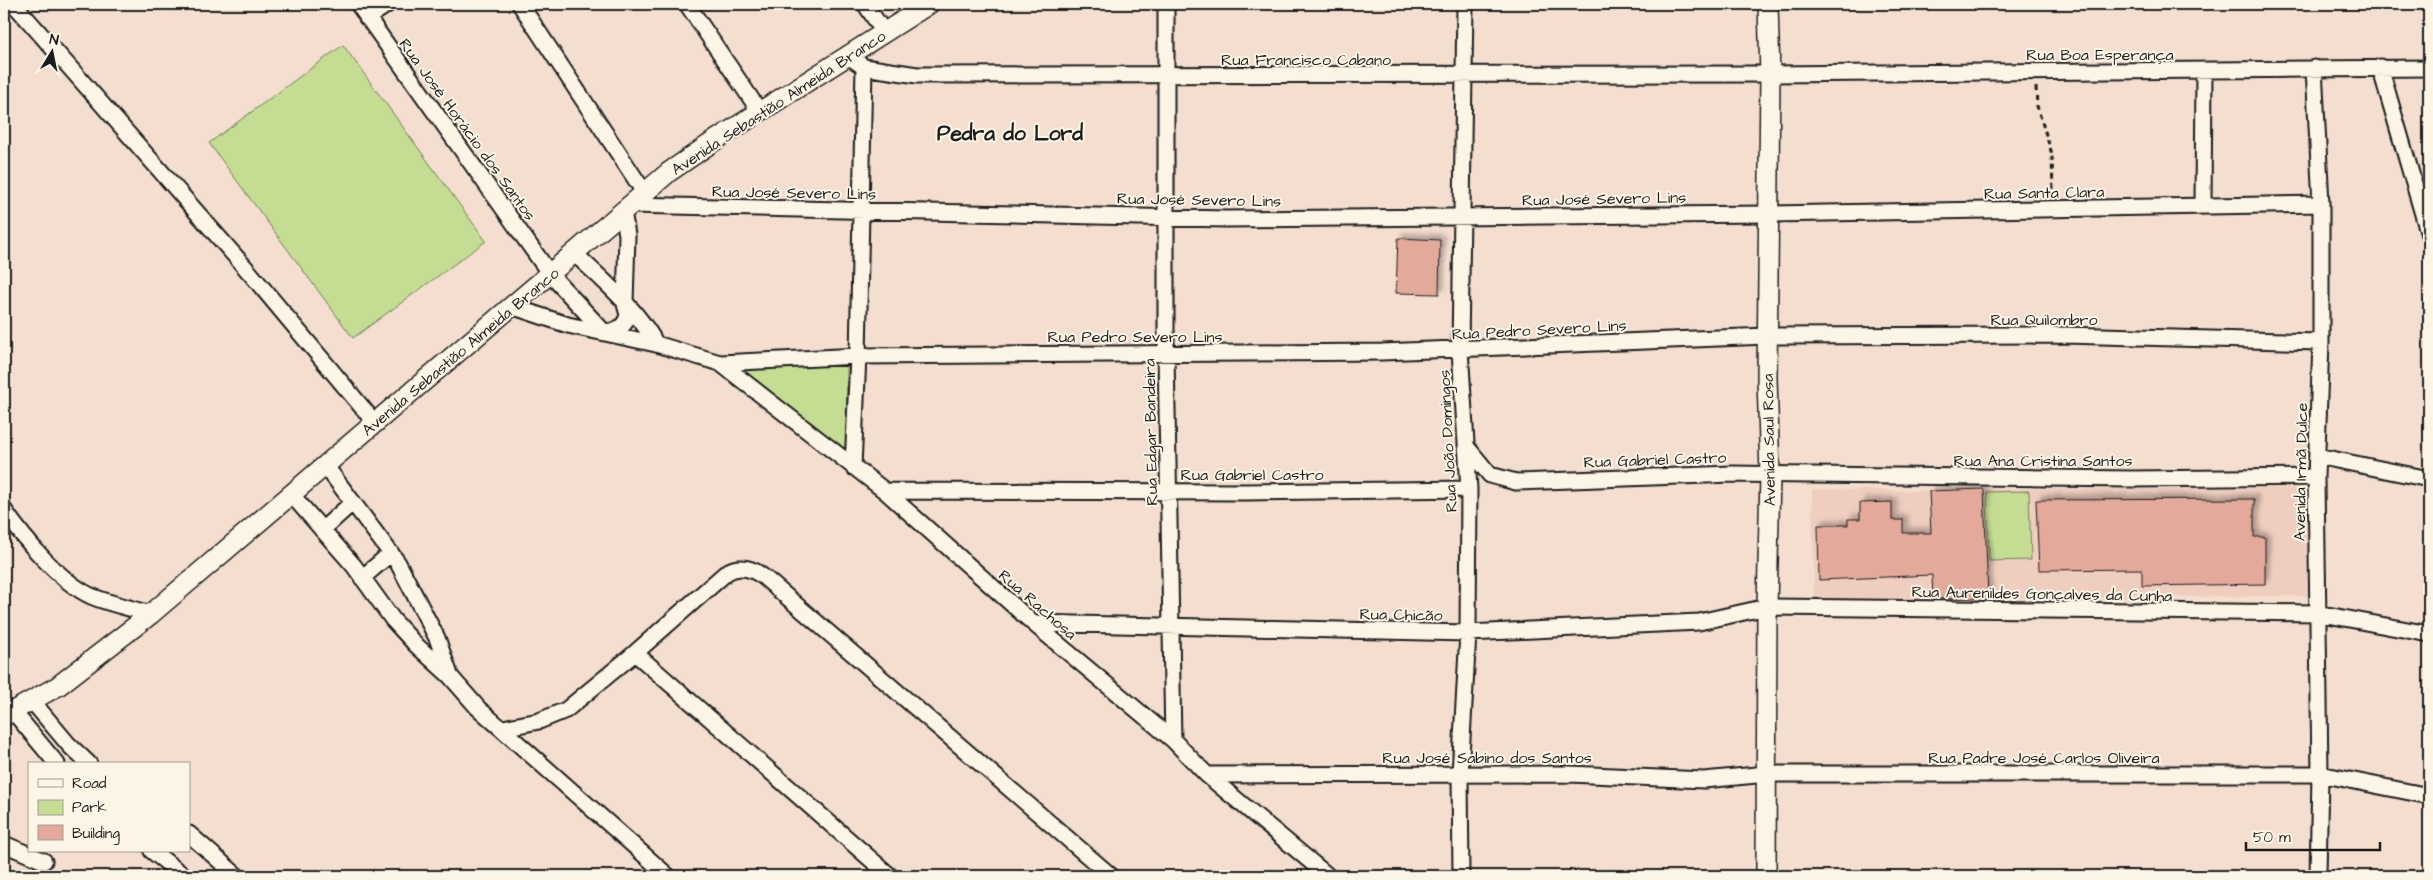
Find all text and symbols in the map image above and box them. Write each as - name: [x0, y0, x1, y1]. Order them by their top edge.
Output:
- street label: Avenida Sebastião Almeida Branco: [667, 25, 890, 181]
- north arrow: [28, 28, 78, 78]
- text: N: [48, 30, 60, 51]
- street label: Rua José Horácio dos Santos: [394, 34, 541, 225]
- street label: Rua Boa Esperança: [2026, 44, 2174, 66]
- street label: Rua Francisco Cabano: [1221, 49, 1391, 71]
- district label: Pedra do Lord: [937, 119, 1083, 148]
- street label: Rua José Severo Lins: [712, 181, 876, 205]
- street label: Rua Santa Clara: [1984, 181, 2104, 205]
- street label: Rua José Severo Lins: [1522, 187, 1686, 211]
- street label: Rua José Severo Lins: [1117, 188, 1281, 212]
- street label: Avenida Sebastião Almeida Branco: [357, 263, 564, 441]
- street label: Rua Quilombro: [1991, 309, 2097, 331]
- street label: Rua Pedro Severo Lins: [1451, 314, 1627, 346]
- street label: Rua Pedro Severo Lins: [1047, 326, 1223, 348]
- street label: Rua Edgar Bandeira: [1139, 358, 1164, 506]
- street label: Rua João Domingos: [1433, 369, 1464, 513]
- street label: Avenida Saul Rosa: [1757, 374, 1781, 506]
- street label: Avenida Irmã Dulce: [2289, 402, 2313, 541]
- street label: Rua Gabriel Castro: [1583, 447, 1727, 473]
- street label: Rua Ana Cristina Santos: [1954, 450, 2132, 472]
- street label: Rua Gabriel Castro: [1181, 464, 1323, 486]
- street label: Rua Rachosa: [994, 565, 1081, 645]
- street label: Rua Aurenildes Gonçalves da Cunha: [1911, 581, 2172, 607]
- street label: Rua Chicão: [1359, 603, 1443, 627]
- street label: Rua José Sabino dos Santos: [1382, 747, 1592, 769]
- street label: Rua Padre José Carlos Oliveira: [1928, 747, 2160, 769]
- legend: [28, 762, 190, 852]
- text: Road: [72, 773, 107, 794]
- text: Park: [72, 797, 107, 818]
- scale bar: [2246, 820, 2379, 852]
- text: Building: [72, 823, 120, 845]
- text: 50 m: [2253, 827, 2291, 848]

